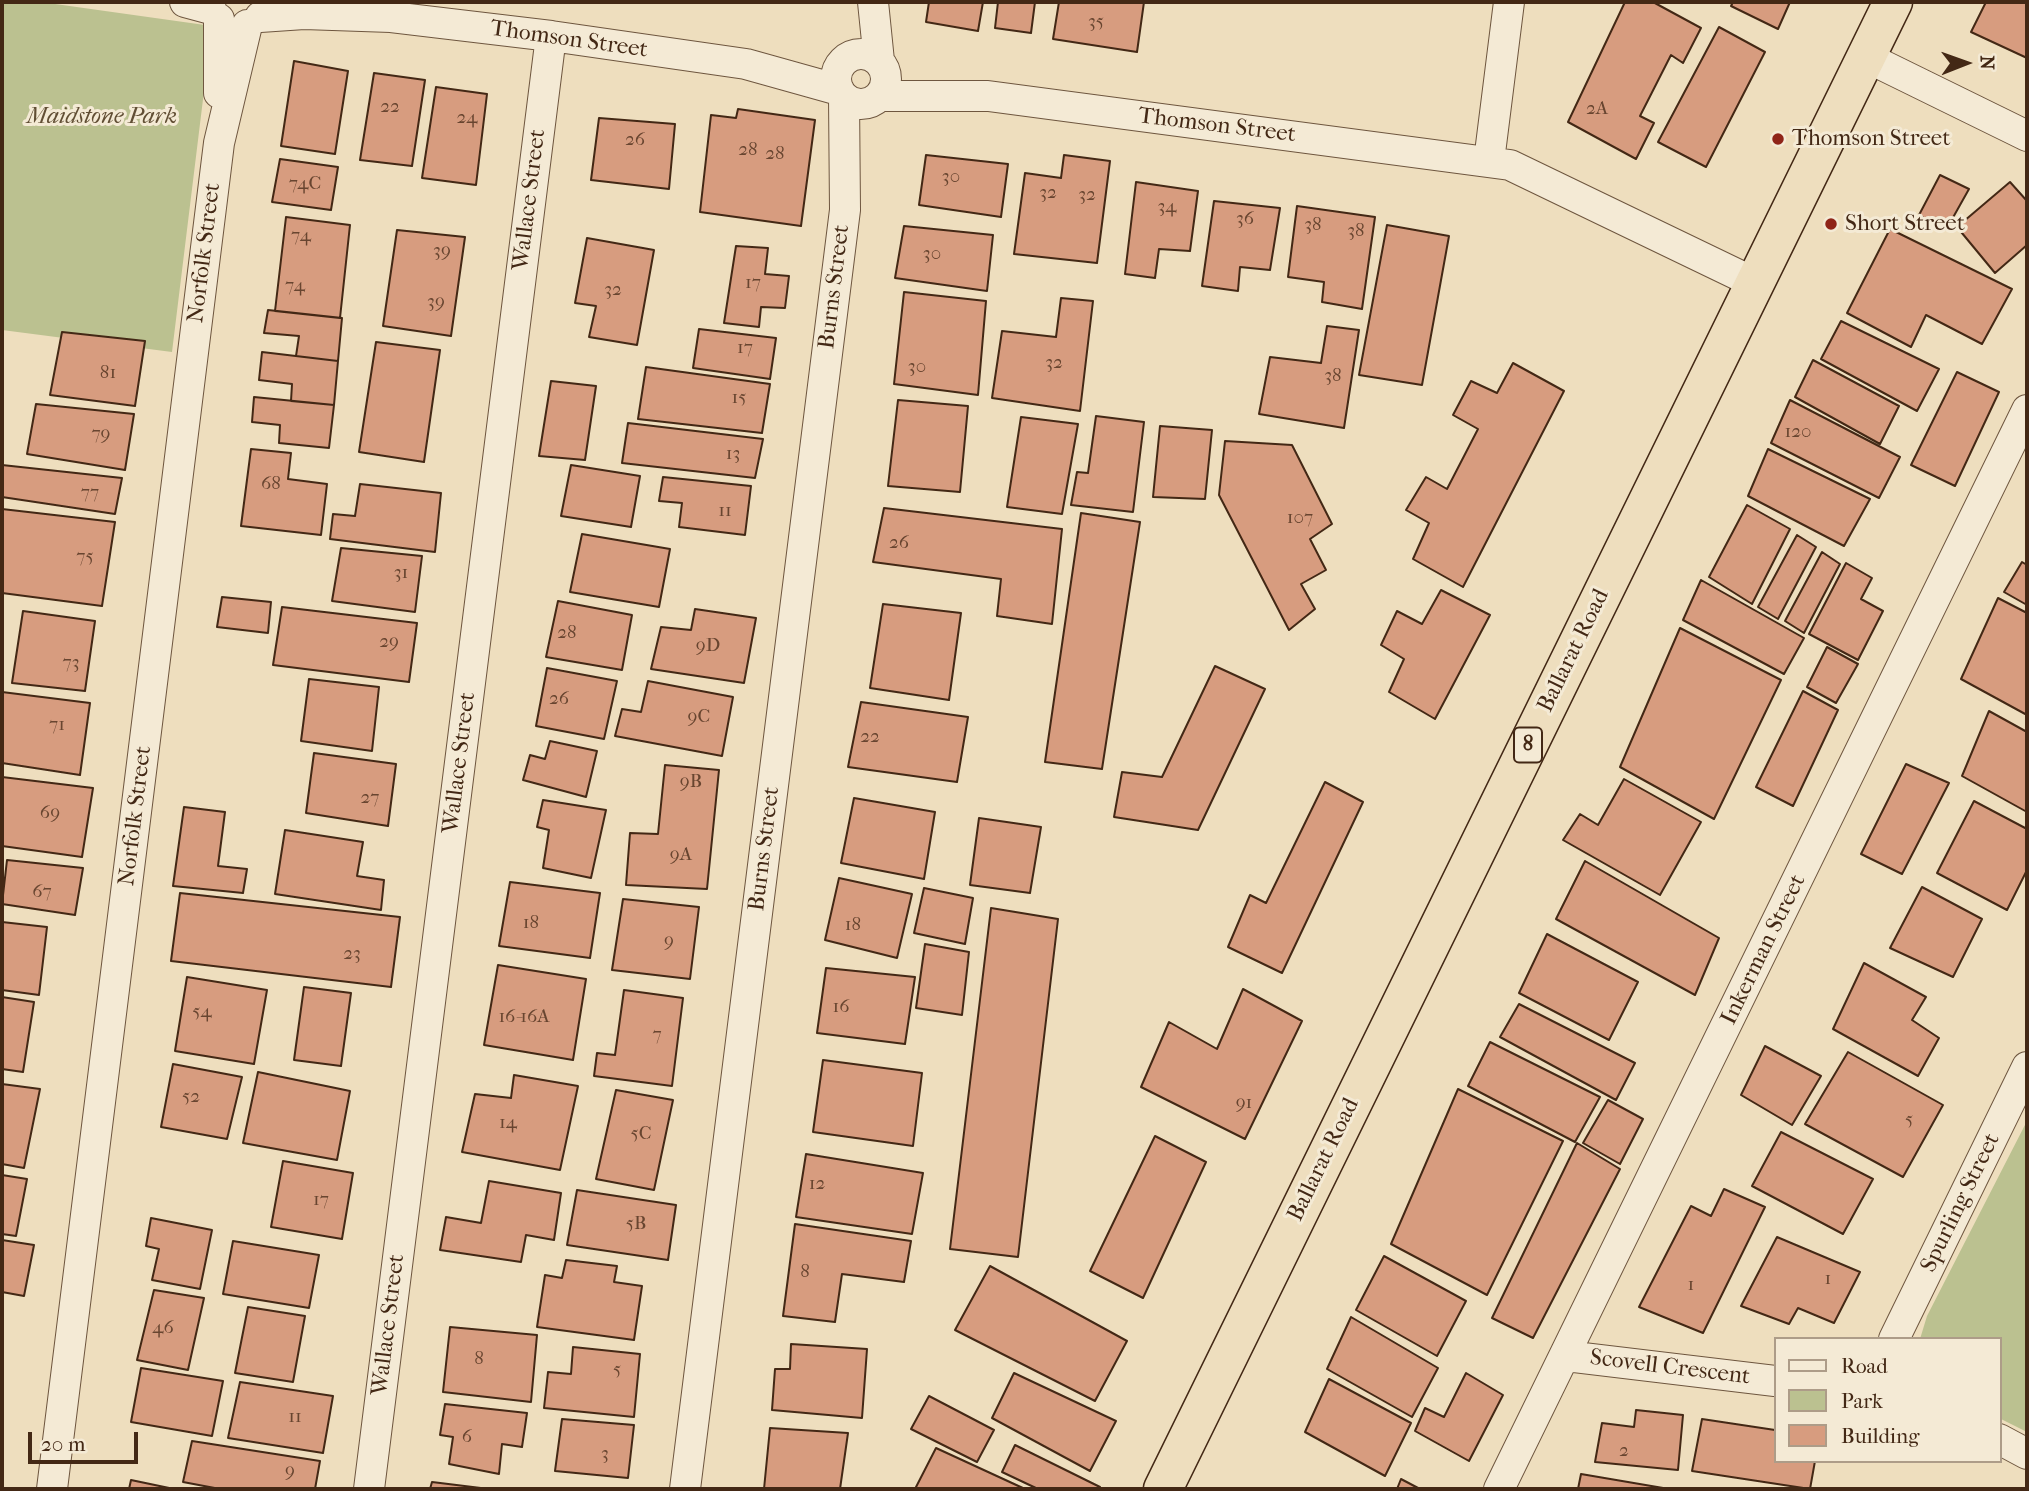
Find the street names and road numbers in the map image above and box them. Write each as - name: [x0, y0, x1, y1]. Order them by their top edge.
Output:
- street label: Thomson Street: [489, 15, 649, 65]
- street label: Thomson Street: [1137, 103, 1297, 149]
- street label: Wallace Street: [508, 128, 552, 272]
- street label: Norfolk Street: [183, 181, 227, 325]
- street label: Burns Street: [814, 223, 856, 351]
- street label: Ballarat Road: [1532, 585, 1616, 717]
- street label: Wallace Street: [438, 691, 482, 835]
- road number: 8: [1514, 728, 1542, 762]
- street label: Norfolk Street: [114, 744, 158, 888]
- street label: Burns Street: [744, 785, 786, 913]
- street label: Inkerman Street: [1716, 870, 1812, 1030]
- street label: Ballarat Road: [1282, 1094, 1366, 1226]
- street label: Spurling Street: [1915, 1129, 2007, 1277]
- street label: Wallace Street: [367, 1253, 411, 1397]
- street label: Scovell Crescent: [1588, 1344, 1752, 1392]

